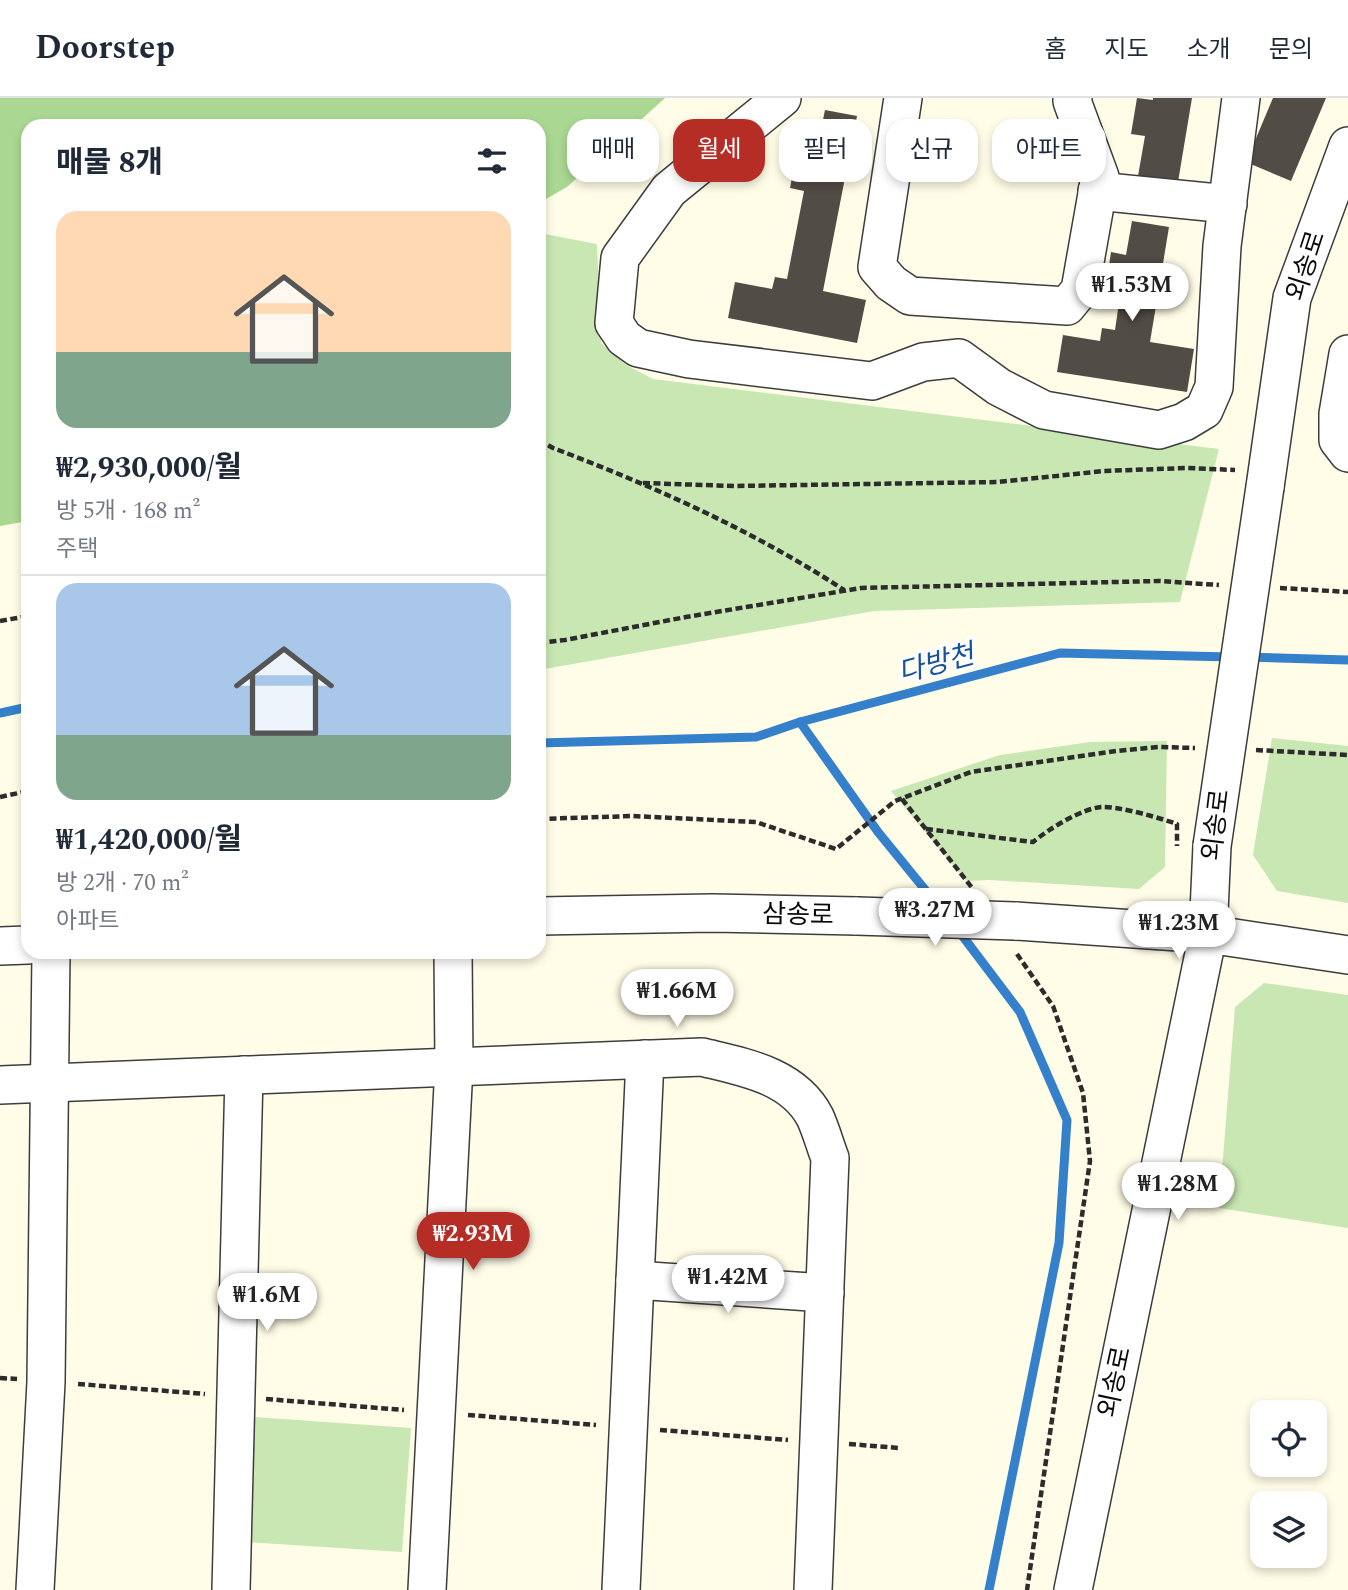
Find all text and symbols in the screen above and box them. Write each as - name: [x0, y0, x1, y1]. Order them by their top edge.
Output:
- text: Doorstep: [35, 23, 175, 73]
- text: 홈: [1044, 32, 1066, 68]
- text: 지도: [1104, 32, 1149, 68]
- text: 소개: [1187, 32, 1231, 68]
- text: 문의: [1269, 32, 1313, 68]
- chip: 매매: [567, 119, 659, 182]
- chip: 월세: [673, 119, 765, 182]
- chip: 필터: [779, 119, 872, 182]
- chip: 신규: [886, 119, 978, 182]
- chip: 아파트: [992, 119, 1106, 182]
- text: 매물 8개: [56, 140, 163, 186]
- icon: filters: [473, 142, 511, 180]
- street label: 외송로: [1276, 226, 1336, 306]
- icon: home: [221, 256, 347, 382]
- pin: ₩1.53M: [1075, 264, 1189, 323]
- text: ₩1.53M: [1092, 268, 1172, 303]
- text: ₩2,930,000/월: [56, 445, 242, 491]
- text: 방 5개 · 168 m²: [56, 494, 200, 529]
- text: 주택: [56, 532, 98, 567]
- icon: home: [221, 628, 347, 754]
- water label: 다방천: [893, 632, 982, 695]
- street label: 외송로: [1192, 787, 1240, 863]
- text: ₩1,420,000/월: [56, 817, 242, 863]
- text: 방 2개 · 70 m²: [56, 866, 189, 901]
- pin: ₩3.27M: [878, 888, 992, 948]
- text: ₩3.27M: [895, 893, 975, 928]
- street label: 삼송로: [762, 894, 834, 936]
- pin: ₩1.23M: [1122, 902, 1236, 961]
- text: 아파트: [56, 904, 119, 939]
- text: ₩1.23M: [1139, 906, 1219, 941]
- pin: ₩1.66M: [620, 970, 734, 1029]
- text: ₩1.66M: [637, 974, 717, 1009]
- pin: ₩1.28M: [1121, 1162, 1235, 1222]
- text: ₩1.28M: [1138, 1167, 1218, 1202]
- pin: ₩2.93M: [416, 1212, 530, 1272]
- text: ₩2.93M: [433, 1217, 513, 1252]
- pin: ₩1.42M: [671, 1256, 785, 1315]
- text: ₩1.42M: [688, 1260, 768, 1295]
- pin: ₩1.6M: [218, 1274, 316, 1333]
- text: ₩1.6M: [233, 1278, 301, 1313]
- street label: 외송로: [1088, 1343, 1142, 1421]
- map controls: [1250, 1400, 1327, 1568]
- button: locate: [1250, 1400, 1327, 1477]
- button: layers: [1250, 1491, 1327, 1568]

